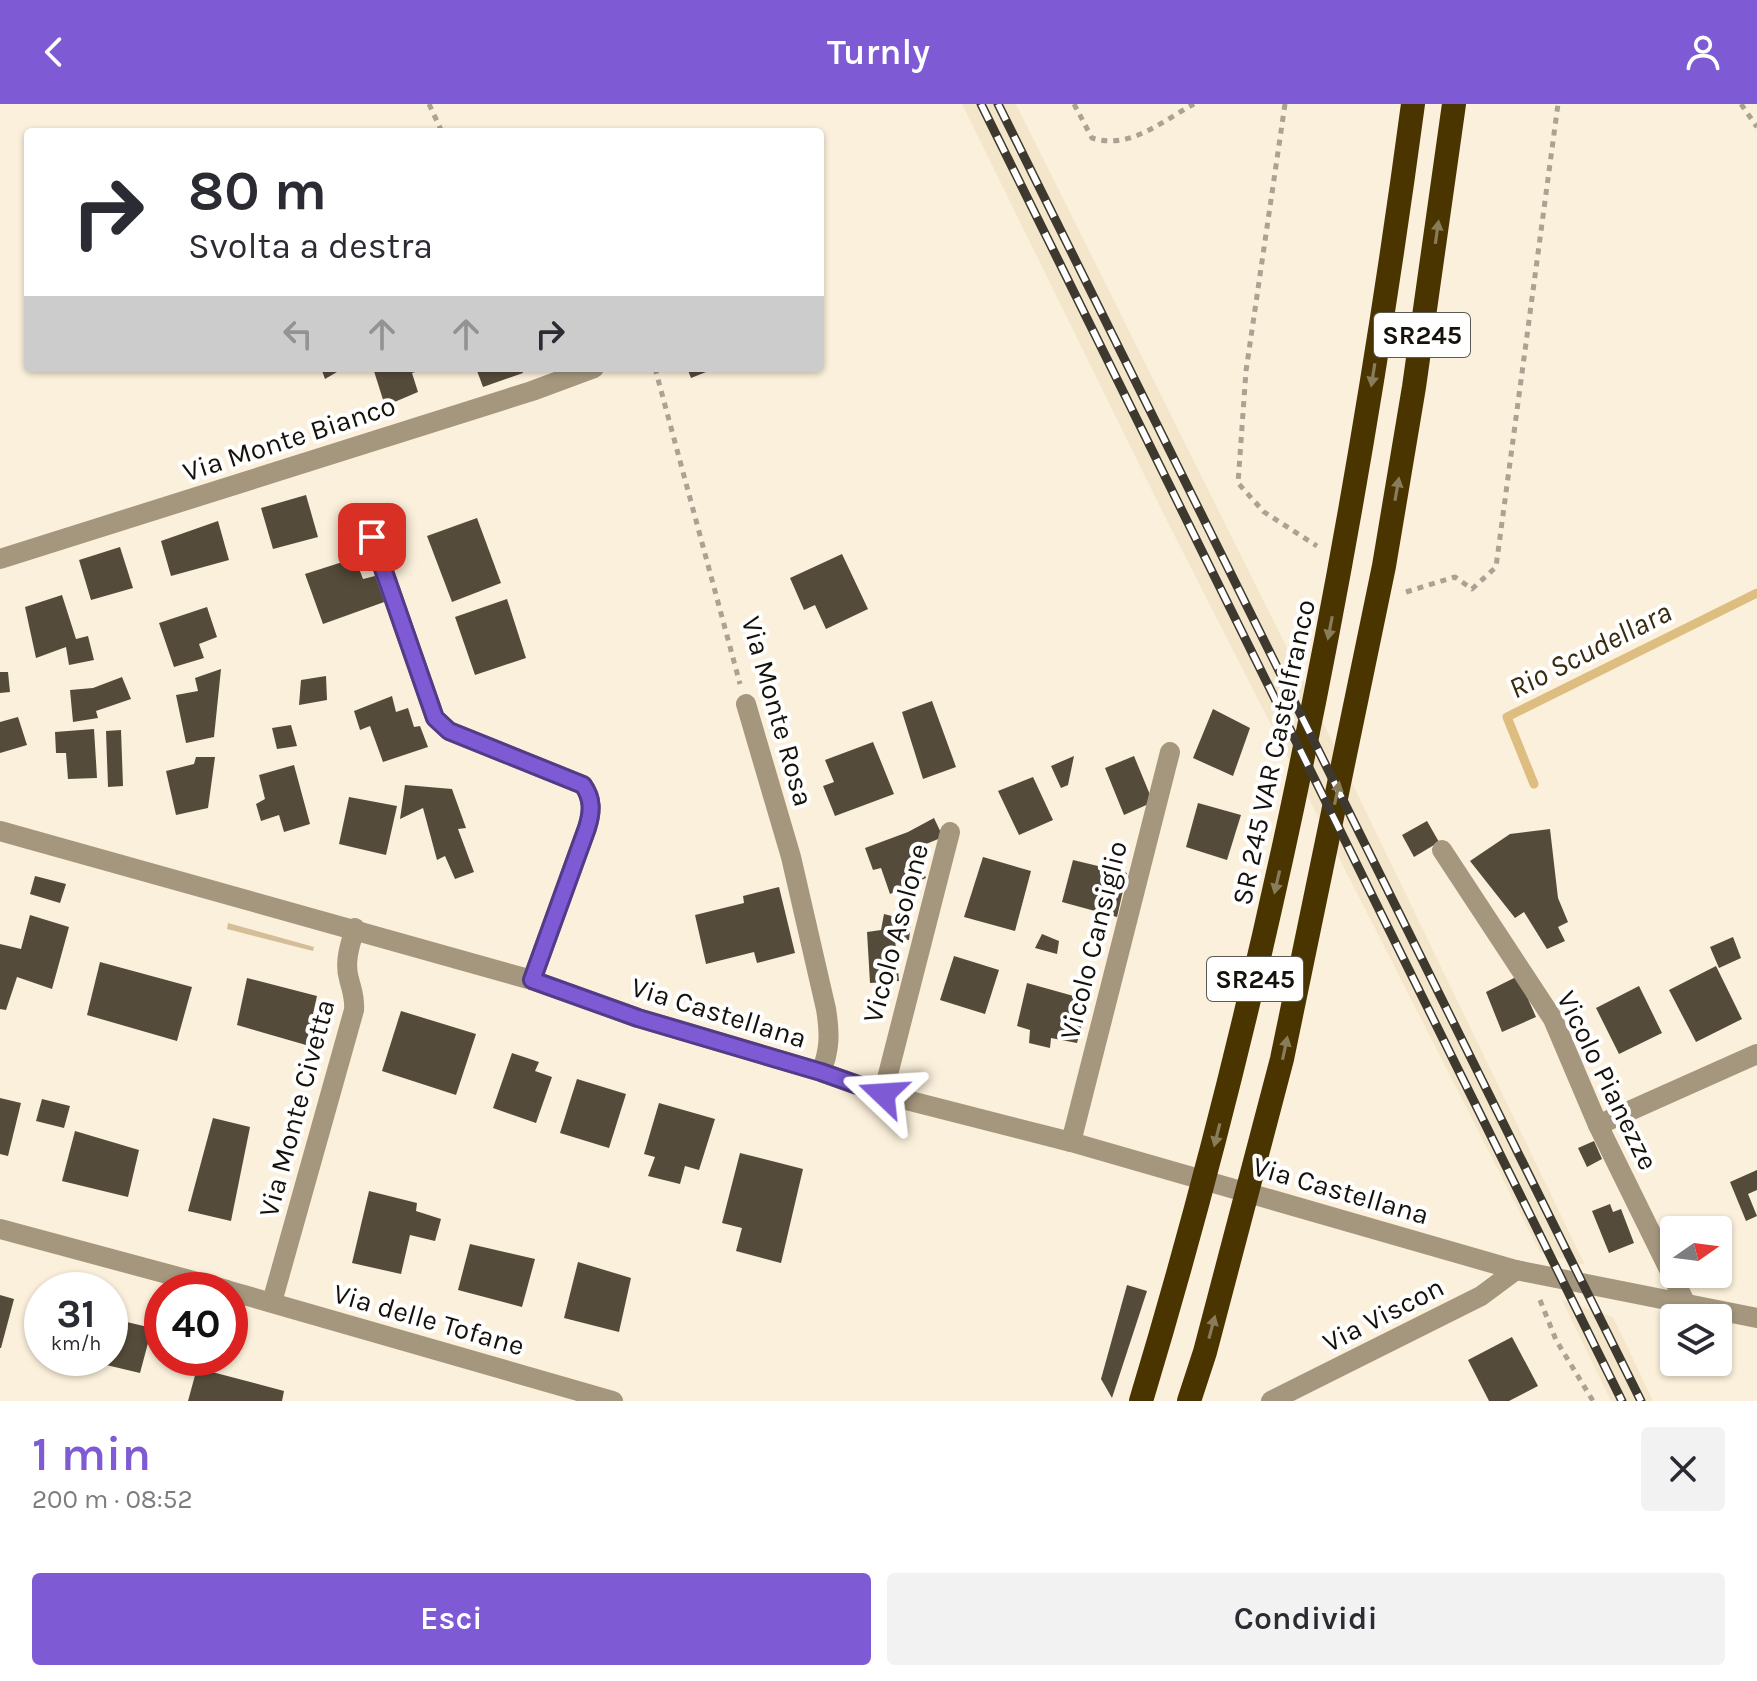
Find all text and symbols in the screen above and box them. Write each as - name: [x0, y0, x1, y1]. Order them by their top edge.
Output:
- icon: back: [32, 30, 76, 74]
- icon: person: [1681, 30, 1725, 74]
- text: Turnly: [827, 31, 930, 73]
- text: 80 m: [188, 158, 327, 223]
- icon: right: [56, 160, 160, 264]
- one-way arrow: [1431, 219, 1444, 244]
- text: Svolta a destra: [188, 225, 433, 267]
- icon: left: [276, 312, 320, 356]
- icon: ahead: [360, 312, 404, 356]
- icon: ahead: [444, 312, 488, 356]
- icon: right: [528, 312, 572, 356]
- road number: SR245: [1374, 313, 1470, 357]
- one-way arrow: [1367, 363, 1379, 388]
- street label: Via Monte Bianco: [179, 389, 400, 488]
- one-way arrow: [1392, 476, 1404, 501]
- pin: [338, 503, 406, 571]
- icon: arrive: [350, 515, 394, 559]
- water label: Rio Scudellara: [1503, 594, 1677, 706]
- street label: SR 245 VAR Castelfranco: [1225, 596, 1322, 908]
- street label: Via Monte Rosa: [735, 612, 820, 810]
- one-way arrow: [1323, 615, 1335, 640]
- one-way arrow: [1332, 781, 1344, 806]
- street label: Vicolo Cansiglio: [1053, 837, 1134, 1043]
- street label: Vicolo Asolone: [856, 840, 935, 1026]
- one-way arrow: [1270, 870, 1283, 895]
- road number: SR245: [1207, 957, 1303, 1001]
- street label: Via Castellana: [627, 970, 811, 1055]
- street label: Vicolo Pianezze: [1550, 985, 1665, 1175]
- street label: Via Monte Civetta: [252, 996, 341, 1221]
- one-way arrow: [1279, 1035, 1291, 1060]
- position arrow: [841, 1052, 925, 1136]
- one-way arrow: [1210, 1123, 1222, 1148]
- street label: Via Castellana: [1249, 1150, 1433, 1231]
- north arrow: [1660, 1216, 1732, 1288]
- map controls: [1660, 1216, 1732, 1376]
- street label: Via Viscon: [1317, 1270, 1449, 1359]
- speed limit sign: 40: [144, 1272, 248, 1376]
- street label: Via delle Tofane: [330, 1276, 528, 1363]
- text: 31: [56, 1290, 96, 1337]
- button: layers: [1660, 1304, 1732, 1376]
- one-way arrow: [1206, 1314, 1219, 1338]
- text: km/h: [51, 1332, 101, 1355]
- text: 1 min: [32, 1426, 151, 1482]
- button: close: [1641, 1427, 1725, 1511]
- text: 200 m · 08:52: [32, 1484, 193, 1515]
- button: Esci: [32, 1573, 871, 1665]
- button: Condividi: [887, 1573, 1725, 1665]

